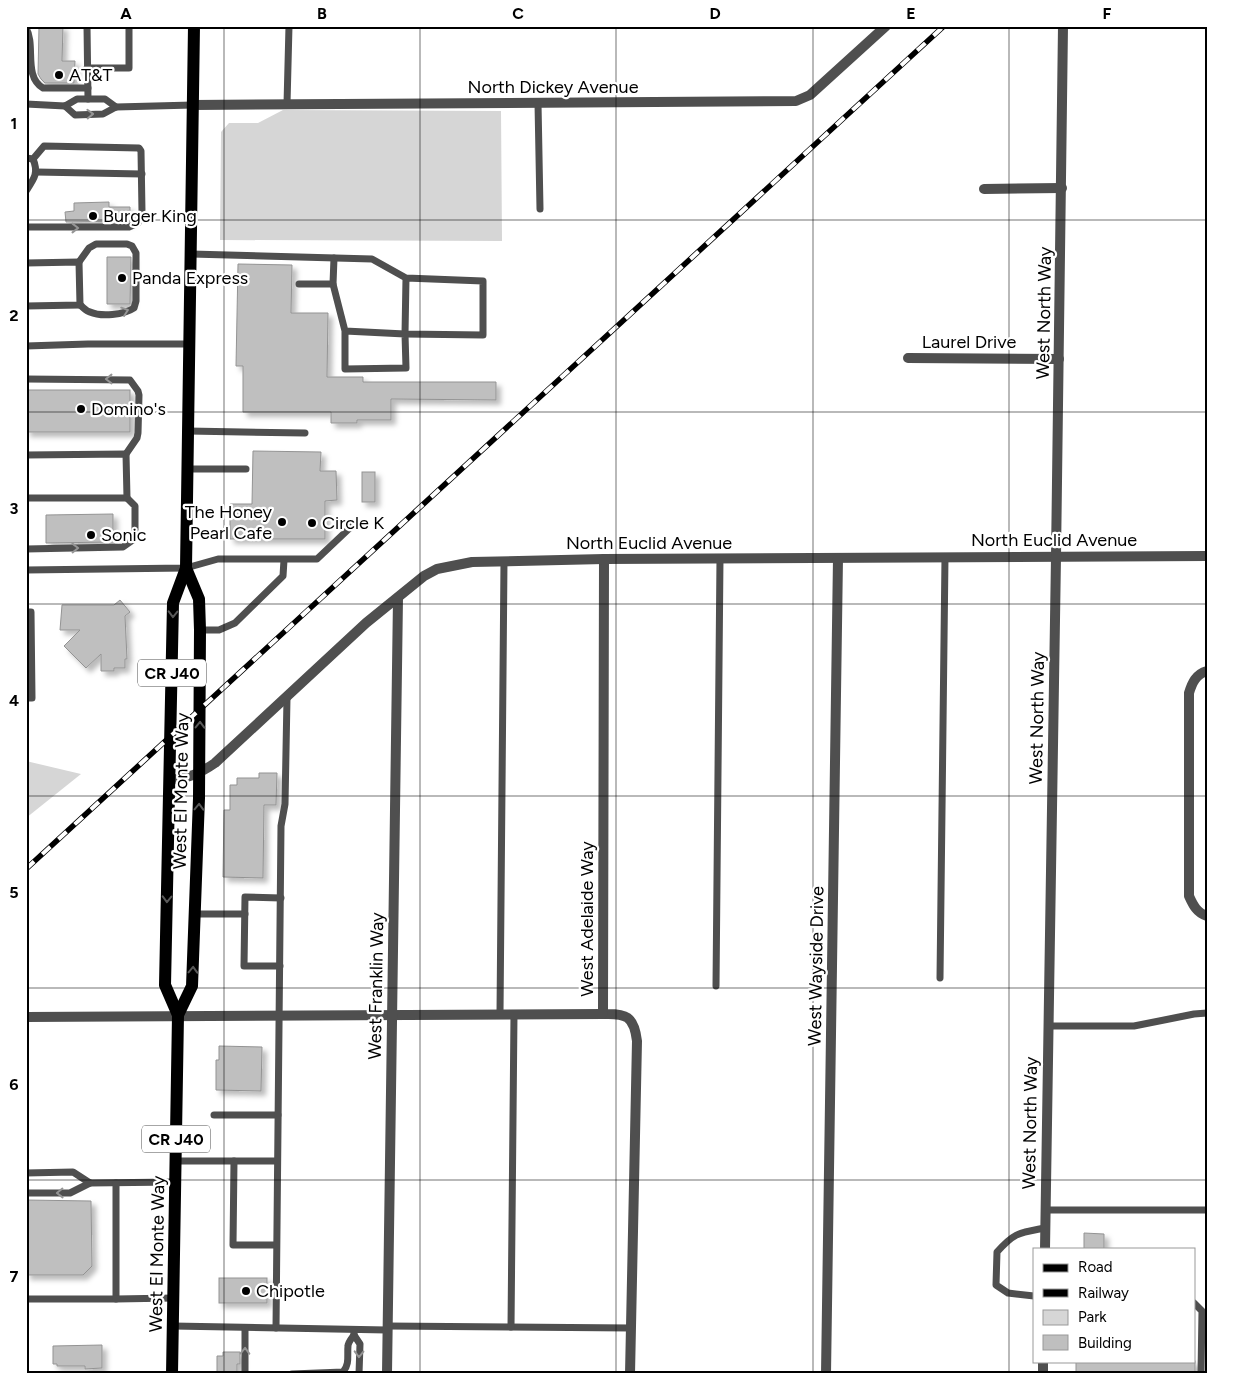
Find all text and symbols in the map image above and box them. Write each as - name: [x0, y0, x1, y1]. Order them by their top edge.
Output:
- text: A: [120, 4, 132, 23]
- text: B: [317, 4, 327, 23]
- text: C: [512, 4, 524, 23]
- text: D: [709, 4, 721, 23]
- text: E: [906, 4, 916, 23]
- text: F: [1103, 4, 1112, 23]
- place label: AT&T: [69, 64, 112, 86]
- marker: AT&T: [53, 69, 65, 81]
- street label: North Dickey Avenue: [468, 76, 639, 98]
- one-way arrow: [86, 109, 94, 120]
- text: 1: [11, 114, 17, 133]
- place label: Burger King: [103, 205, 197, 227]
- marker: Burger King: [87, 210, 99, 222]
- one-way arrow: [71, 222, 79, 233]
- street label: West North Way: [1032, 246, 1056, 380]
- place label: Panda Express: [132, 267, 248, 289]
- marker: Panda Express: [116, 272, 128, 284]
- text: 2: [9, 306, 19, 325]
- one-way arrow: [120, 307, 129, 317]
- street label: Laurel Drive: [922, 331, 1016, 353]
- one-way arrow: [105, 374, 113, 384]
- place label: Domino's: [91, 398, 166, 420]
- marker: Domino's: [75, 403, 87, 415]
- text: 3: [10, 499, 19, 518]
- place label: The Honey Pearl Cafe: [185, 501, 273, 544]
- place label: Circle K: [322, 512, 384, 534]
- marker: The Honey Pearl Cafe: [276, 516, 288, 528]
- marker: Circle K: [306, 517, 318, 529]
- place label: Sonic: [101, 524, 147, 546]
- marker: Sonic: [85, 529, 97, 541]
- street label: North Euclid Avenue: [971, 529, 1137, 551]
- street label: North Euclid Avenue: [566, 532, 732, 554]
- one-way arrow: [72, 543, 79, 553]
- one-way arrow: [168, 611, 178, 619]
- street label: West North Way: [1025, 651, 1049, 785]
- road number: CR J40: [138, 660, 206, 686]
- text: 4: [9, 691, 19, 710]
- street label: West El Monte Way: [169, 712, 193, 870]
- one-way arrow: [195, 721, 205, 728]
- one-way arrow: [194, 803, 204, 811]
- street label: West Adelaide Way: [576, 841, 598, 997]
- text: 5: [9, 883, 19, 902]
- street label: West Wayside Drive: [804, 886, 828, 1046]
- one-way arrow: [162, 896, 172, 903]
- street label: West Franklin Way: [364, 912, 388, 1060]
- one-way arrow: [187, 966, 198, 974]
- street label: West North Way: [1018, 1056, 1042, 1190]
- text: 6: [9, 1075, 19, 1094]
- road number: CR J40: [142, 1126, 210, 1152]
- street label: West El Monte Way: [145, 1175, 169, 1333]
- one-way arrow: [56, 1188, 64, 1198]
- legend: [1033, 1248, 1196, 1362]
- text: Road: [1078, 1258, 1113, 1276]
- text: 7: [10, 1267, 19, 1286]
- place label: Chipotle: [256, 1280, 325, 1302]
- text: Railway: [1078, 1284, 1129, 1302]
- marker: Chipotle: [240, 1285, 252, 1297]
- text: Park: [1078, 1308, 1107, 1326]
- text: Building: [1078, 1334, 1132, 1352]
- one-way arrow: [240, 1347, 250, 1354]
- one-way arrow: [354, 1350, 365, 1358]

